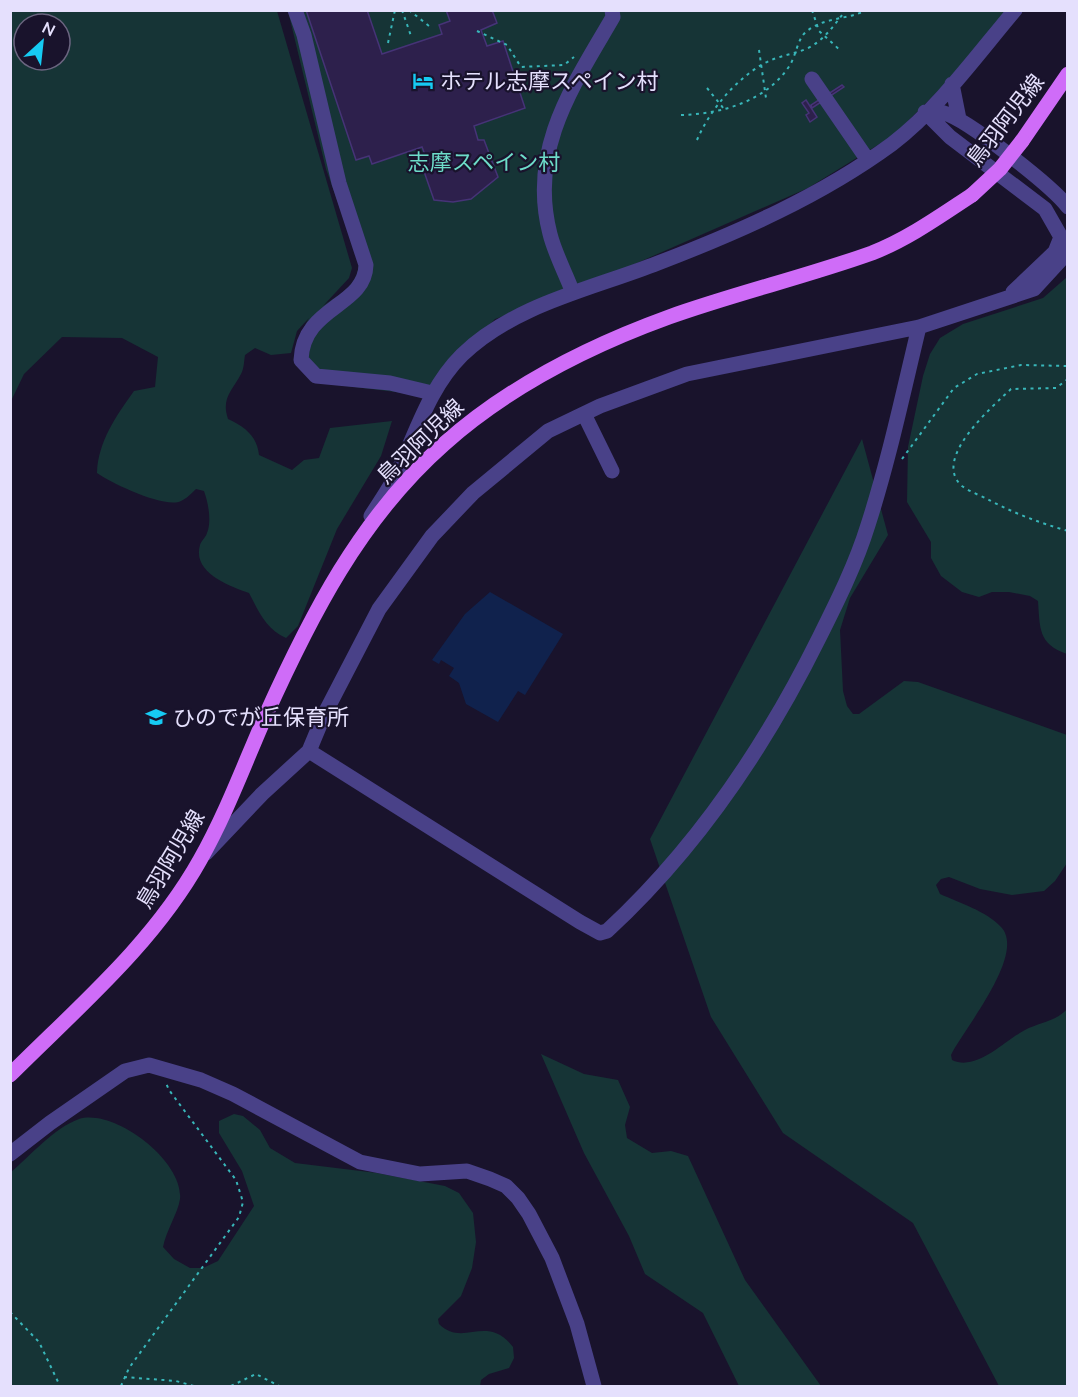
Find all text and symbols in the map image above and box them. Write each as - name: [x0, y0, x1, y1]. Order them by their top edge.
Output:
- north arrow: [12, 12, 72, 72]
- text: N: [39, 17, 59, 40]
- place label: ホテル志摩スペイン村: [440, 67, 658, 95]
- street label: 鳥羽阿児線: [960, 68, 1050, 172]
- hotel icon: ホテル志摩スペイン村: [411, 69, 435, 93]
- park label: 志摩スペイン村: [408, 148, 560, 176]
- street label: 鳥羽阿児線: [371, 393, 469, 489]
- place label: ひのでが丘保育所: [173, 703, 349, 731]
- school or university icon: ひのでが丘保育所: [144, 705, 168, 729]
- street label: 鳥羽阿児線: [130, 805, 210, 913]

